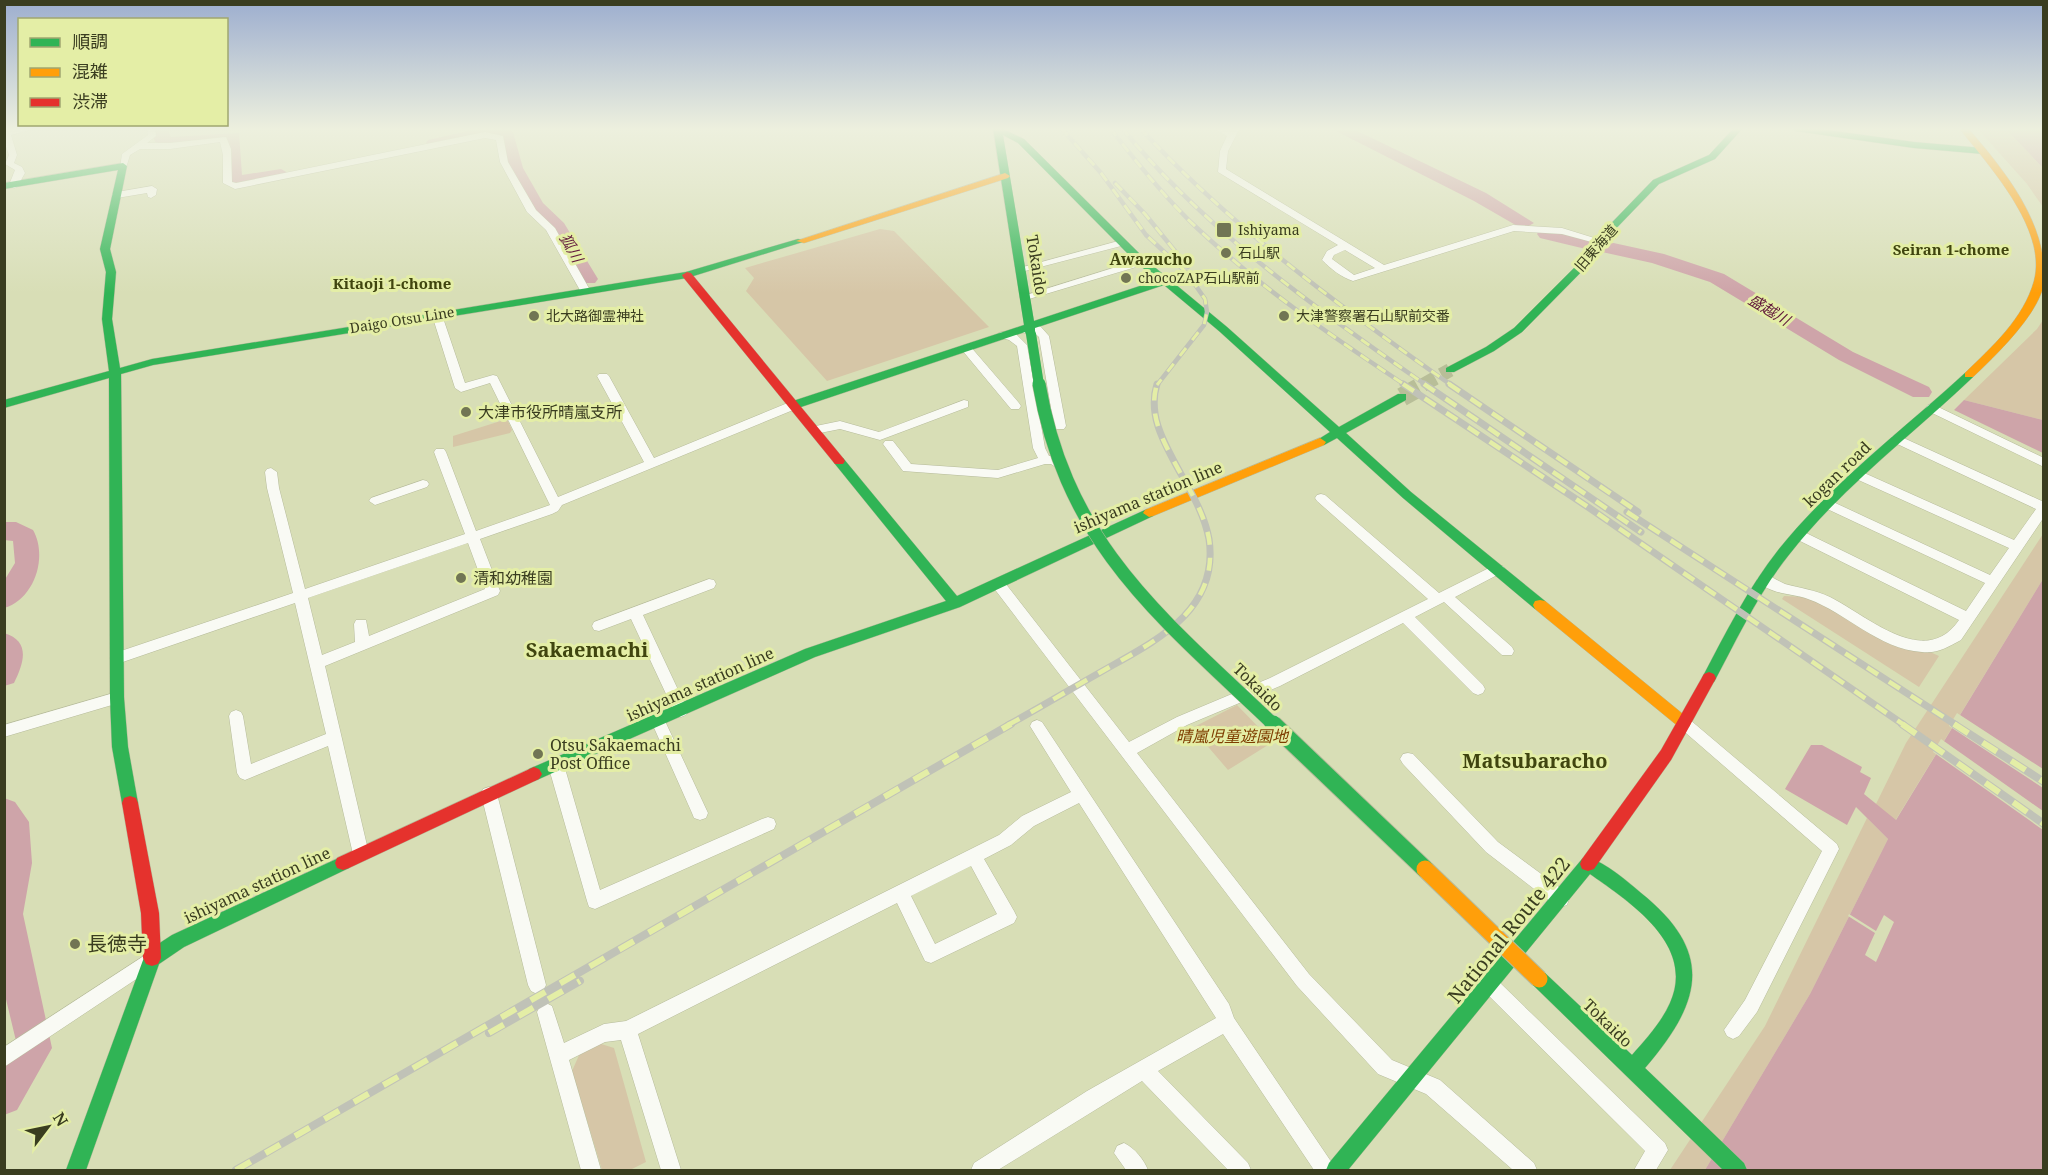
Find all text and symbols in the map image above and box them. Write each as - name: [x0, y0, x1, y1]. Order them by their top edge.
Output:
- legend: [18, 18, 228, 126]
- text: 順調: [72, 29, 108, 53]
- text: 混雑: [72, 59, 108, 83]
- text: 渋滞: [72, 89, 108, 113]
- place label: Ishiyama: [1238, 220, 1300, 239]
- street label: 旧東海道: [1570, 220, 1621, 275]
- marker: Ishiyama: [1215, 221, 1233, 239]
- water label: 狐川: [556, 230, 589, 267]
- street label: Tokaido: [1021, 233, 1053, 297]
- district label: Seiran 1-chome: [1893, 239, 2009, 259]
- place label: 石山駅: [1238, 243, 1280, 262]
- marker: 石山駅: [1219, 246, 1233, 260]
- district label: Awazucho: [1110, 248, 1193, 270]
- place label: chocoZAP石山駅前: [1138, 268, 1259, 287]
- marker: chocoZAP石山駅前: [1119, 271, 1133, 285]
- district label: Kitaoji 1-chome: [333, 273, 451, 293]
- water label: 盛越川: [1745, 289, 1796, 330]
- street label: Daigo Otsu Line: [348, 302, 456, 337]
- place label: 北大路御霊神社: [546, 306, 644, 325]
- place label: 大津警察署石山駅前交番: [1296, 306, 1450, 325]
- marker: 北大路御霊神社: [527, 309, 541, 323]
- marker: 大津警察署石山駅前交番: [1277, 309, 1291, 323]
- place label: 大津市役所晴嵐支所: [478, 401, 622, 423]
- marker: 大津市役所晴嵐支所: [459, 405, 473, 419]
- street label: kogan road: [1798, 436, 1876, 512]
- street label: ishiyama station line: [1070, 456, 1226, 538]
- place label: 清和幼稚園: [473, 567, 553, 589]
- marker: 清和幼稚園: [454, 571, 468, 585]
- district label: Sakaemachi: [526, 636, 648, 663]
- street label: ishiyama station line: [623, 642, 777, 726]
- street label: Tokaido: [1228, 658, 1288, 716]
- park label: 晴嵐児童遊園地: [1176, 725, 1290, 747]
- place label: Otsu Sakaemachi Post Office: [550, 734, 681, 774]
- marker: Otsu Sakaemachi Post Office: [531, 747, 545, 761]
- district label: Matsubaracho: [1462, 747, 1608, 774]
- street label: ishiyama station line: [180, 841, 334, 929]
- street label: National Route 422: [1441, 851, 1576, 1008]
- place label: 長徳寺: [87, 930, 147, 957]
- marker: 長徳寺: [68, 937, 82, 951]
- street label: Tokaido: [1578, 994, 1638, 1052]
- north arrow: [18, 1097, 78, 1157]
- text: N: [48, 1108, 74, 1131]

